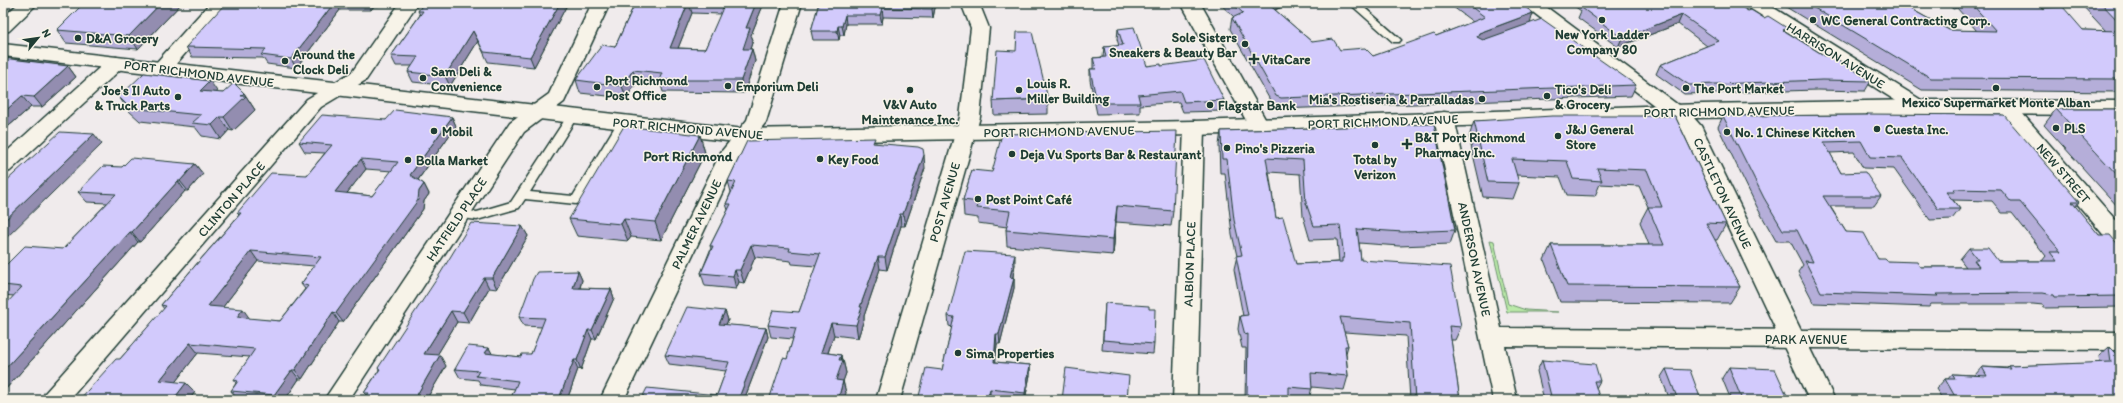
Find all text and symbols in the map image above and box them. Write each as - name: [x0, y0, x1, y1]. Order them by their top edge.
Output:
- place label: WC General Contracting Corp.: [1821, 13, 1990, 29]
- marker: New York Ladder Company 80: [1597, 15, 1607, 25]
- marker: WC General Contracting Corp.: [1808, 15, 1818, 25]
- north arrow: [18, 18, 58, 58]
- street label: HARRISON AVENUE: [1784, 19, 1888, 92]
- text: N: [39, 27, 54, 40]
- place label: New York Ladder Company 80: [1555, 27, 1650, 58]
- place label: Sole Sisters Sneakers & Beauty Bar: [1109, 30, 1238, 61]
- place label: D&A Grocery: [86, 31, 159, 47]
- marker: D&A Grocery: [73, 33, 83, 43]
- marker: Sole Sisters Sneakers & Beauty Bar: [1240, 39, 1250, 49]
- place label: Around the Clock Deli: [292, 47, 355, 77]
- place label: VitaCare: [1262, 52, 1310, 67]
- marker: VitaCare: [1249, 54, 1259, 64]
- marker: Around the Clock Deli: [280, 56, 290, 66]
- street label: PORT RICHMOND AVENUE: [123, 57, 275, 90]
- place label: Sam Deli & Convenience: [431, 64, 502, 94]
- marker: Sam Deli & Convenience: [418, 73, 428, 83]
- place label: Port Richmond Post Office: [605, 73, 689, 103]
- place label: Louis R. Miller Building: [1027, 76, 1109, 107]
- place label: Emporium Deli: [736, 79, 819, 95]
- marker: Emporium Deli: [723, 81, 733, 91]
- place label: The Port Market: [1693, 81, 1784, 96]
- marker: Port Richmond Post Office: [592, 82, 602, 92]
- place label: Tico's Deli & Grocery: [1554, 82, 1611, 113]
- place label: Joe's II Auto & Truck Parts: [95, 83, 170, 113]
- marker: The Port Market: [1681, 83, 1691, 93]
- marker: Mexico Supermarket Monte Alban: [1991, 83, 2001, 93]
- marker: V&V Auto Maintenance Inc.: [905, 85, 915, 95]
- marker: Louis R. Miller Building: [1014, 85, 1024, 95]
- marker: Tico's Deli & Grocery: [1542, 91, 1552, 101]
- marker: Joe's II Auto & Truck Parts: [173, 92, 183, 102]
- place label: Mia's Rostiseria & Parralladas: [1309, 92, 1474, 107]
- marker: Mia's Rostiseria & Parralladas: [1477, 94, 1487, 104]
- place label: Mexico Supermarket Monte Alban: [1902, 95, 2091, 111]
- place label: V&V Auto Maintenance Inc.: [862, 97, 958, 127]
- place label: Flagstar Bank: [1218, 98, 1296, 114]
- marker: Flagstar Bank: [1205, 100, 1215, 110]
- street label: PORT RICHMOND AVENUE: [1643, 103, 1795, 120]
- street label: PORT RICHMOND AVENUE: [1307, 111, 1459, 132]
- street label: PORT RICHMOND AVENUE: [612, 114, 764, 143]
- place label: PLS: [2064, 121, 2086, 136]
- place label: J&J General Store: [1565, 122, 1634, 152]
- place label: Cuesta Inc.: [1885, 122, 1948, 137]
- street label: PORT RICHMOND AVENUE: [983, 123, 1135, 140]
- marker: PLS: [2051, 123, 2061, 133]
- place label: Mobil: [442, 124, 473, 139]
- marker: Cuesta Inc.: [1872, 124, 1882, 134]
- place label: No. 1 Chinese Kitchen: [1735, 125, 1856, 140]
- marker: Mobil: [429, 126, 439, 136]
- marker: No. 1 Chinese Kitchen: [1722, 127, 1732, 137]
- place label: B&T Port Richmond Pharmacy Inc.: [1415, 130, 1526, 161]
- marker: J&J General Store: [1553, 131, 1563, 141]
- street label: CASTLETON AVENUE: [1690, 135, 1755, 251]
- marker: B&T Port Richmond Pharmacy Inc.: [1402, 139, 1412, 149]
- marker: Total by Verizon: [1370, 140, 1380, 150]
- street label: NEW STREET: [2034, 140, 2094, 207]
- place label: Pino's Pizzeria: [1235, 141, 1315, 156]
- marker: Pino's Pizzeria: [1222, 143, 1232, 153]
- place label: Deja Vu Sports Bar & Restaurant: [1020, 147, 1201, 163]
- district label: Port Richmond: [643, 148, 733, 165]
- marker: Deja Vu Sports Bar & Restaurant: [1007, 149, 1017, 159]
- place label: Key Food: [828, 152, 879, 168]
- place label: Total by Verizon: [1352, 152, 1398, 182]
- place label: Bolla Market: [416, 153, 488, 168]
- marker: Key Food: [815, 154, 825, 164]
- marker: Bolla Market: [403, 155, 413, 165]
- street label: CLINTON PLACE: [195, 159, 268, 240]
- street label: POST AVENUE: [926, 161, 963, 244]
- street label: HATFIELD PLACE: [423, 175, 490, 264]
- street label: PALMER AVENUE: [668, 177, 725, 271]
- place label: Post Point Café: [986, 192, 1072, 207]
- marker: Post Point Café: [973, 194, 983, 204]
- street label: ANDERSON AVENUE: [1455, 200, 1494, 318]
- street label: ALBION PLACE: [1181, 221, 1198, 307]
- street label: PARK AVENUE: [1765, 332, 1847, 347]
- place label: Sima Properties: [966, 346, 1055, 362]
- marker: Sima Properties: [953, 348, 963, 358]

